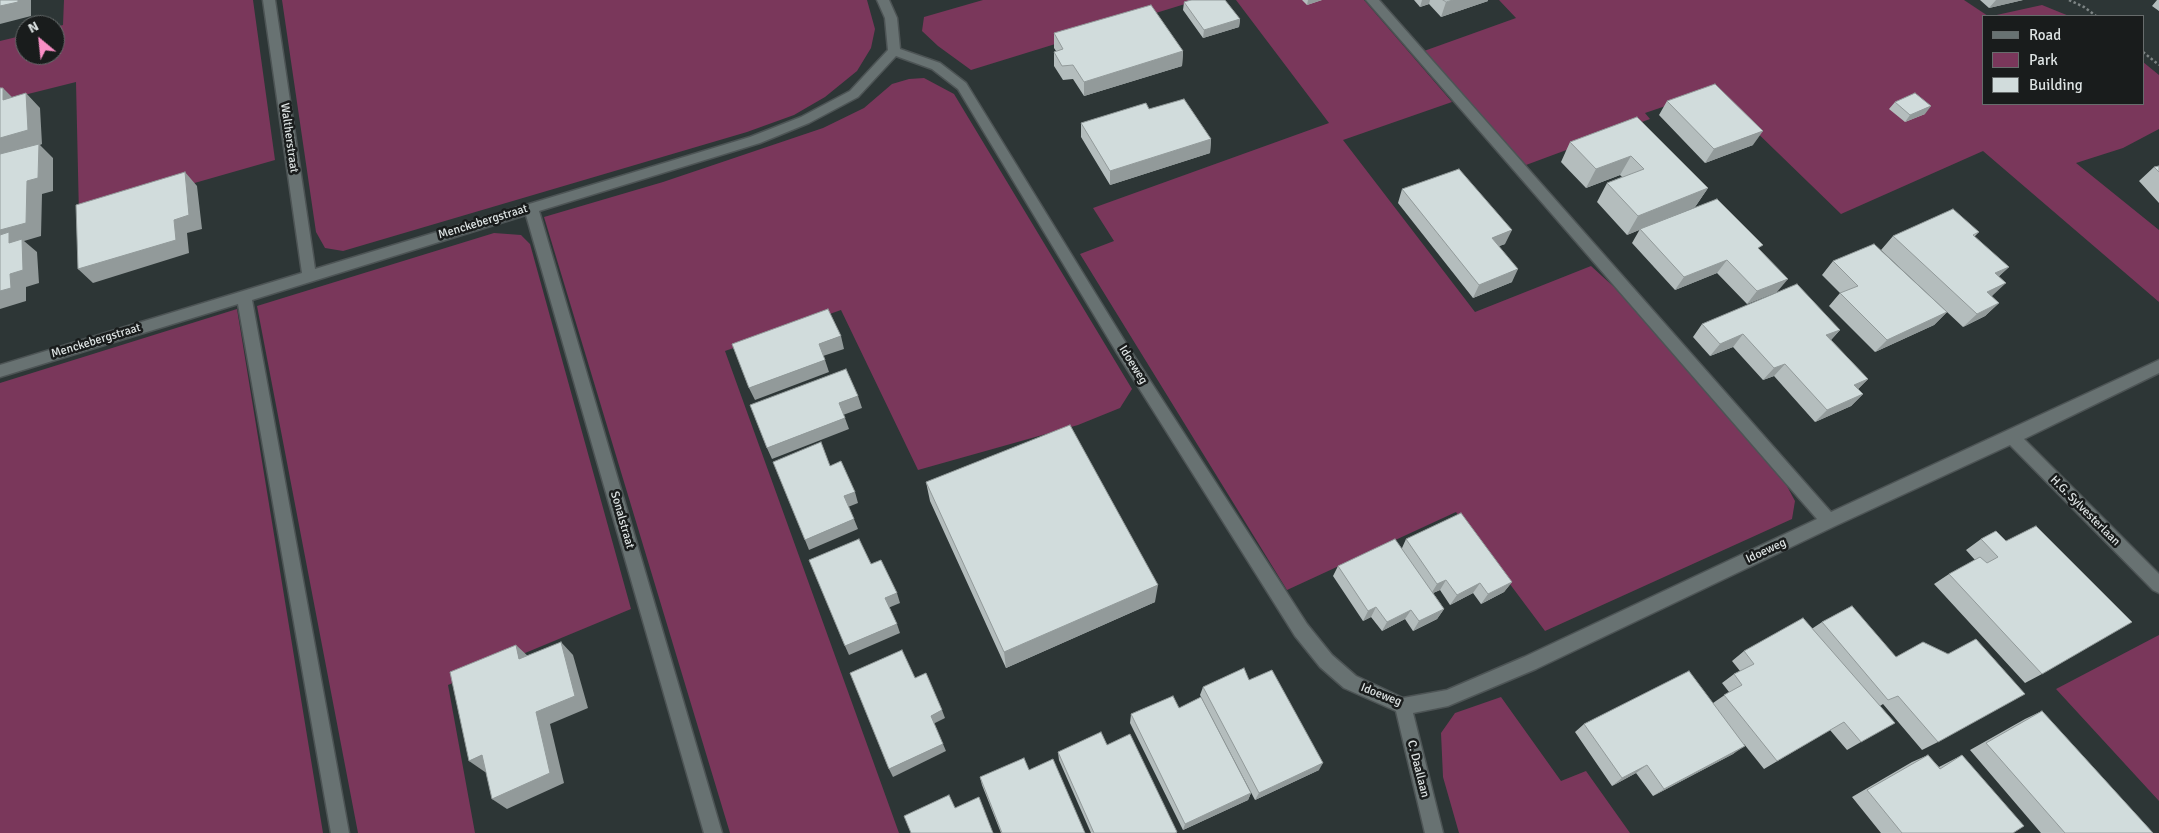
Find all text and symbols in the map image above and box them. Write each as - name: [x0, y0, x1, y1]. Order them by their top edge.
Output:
- north arrow: [15, 15, 65, 65]
- legend: [1982, 15, 2144, 105]
- text: N: [25, 17, 41, 37]
- text: Road: [2029, 26, 2061, 44]
- text: Park: [2029, 51, 2058, 69]
- text: Building: [2029, 76, 2083, 94]
- street label: Waltherstraat: [277, 102, 301, 174]
- street label: Menckebergstraat: [437, 202, 529, 242]
- street label: Menckebergstraat: [50, 321, 142, 361]
- street label: Idoeweg: [1116, 343, 1150, 387]
- street label: H.G. Sylvesterlaan: [2047, 473, 2123, 549]
- street label: Sonalstraat: [607, 490, 637, 550]
- street label: Idoeweg: [1744, 535, 1788, 567]
- street label: Idoeweg: [1358, 681, 1404, 709]
- street label: C. Daallaan: [1404, 739, 1432, 799]

